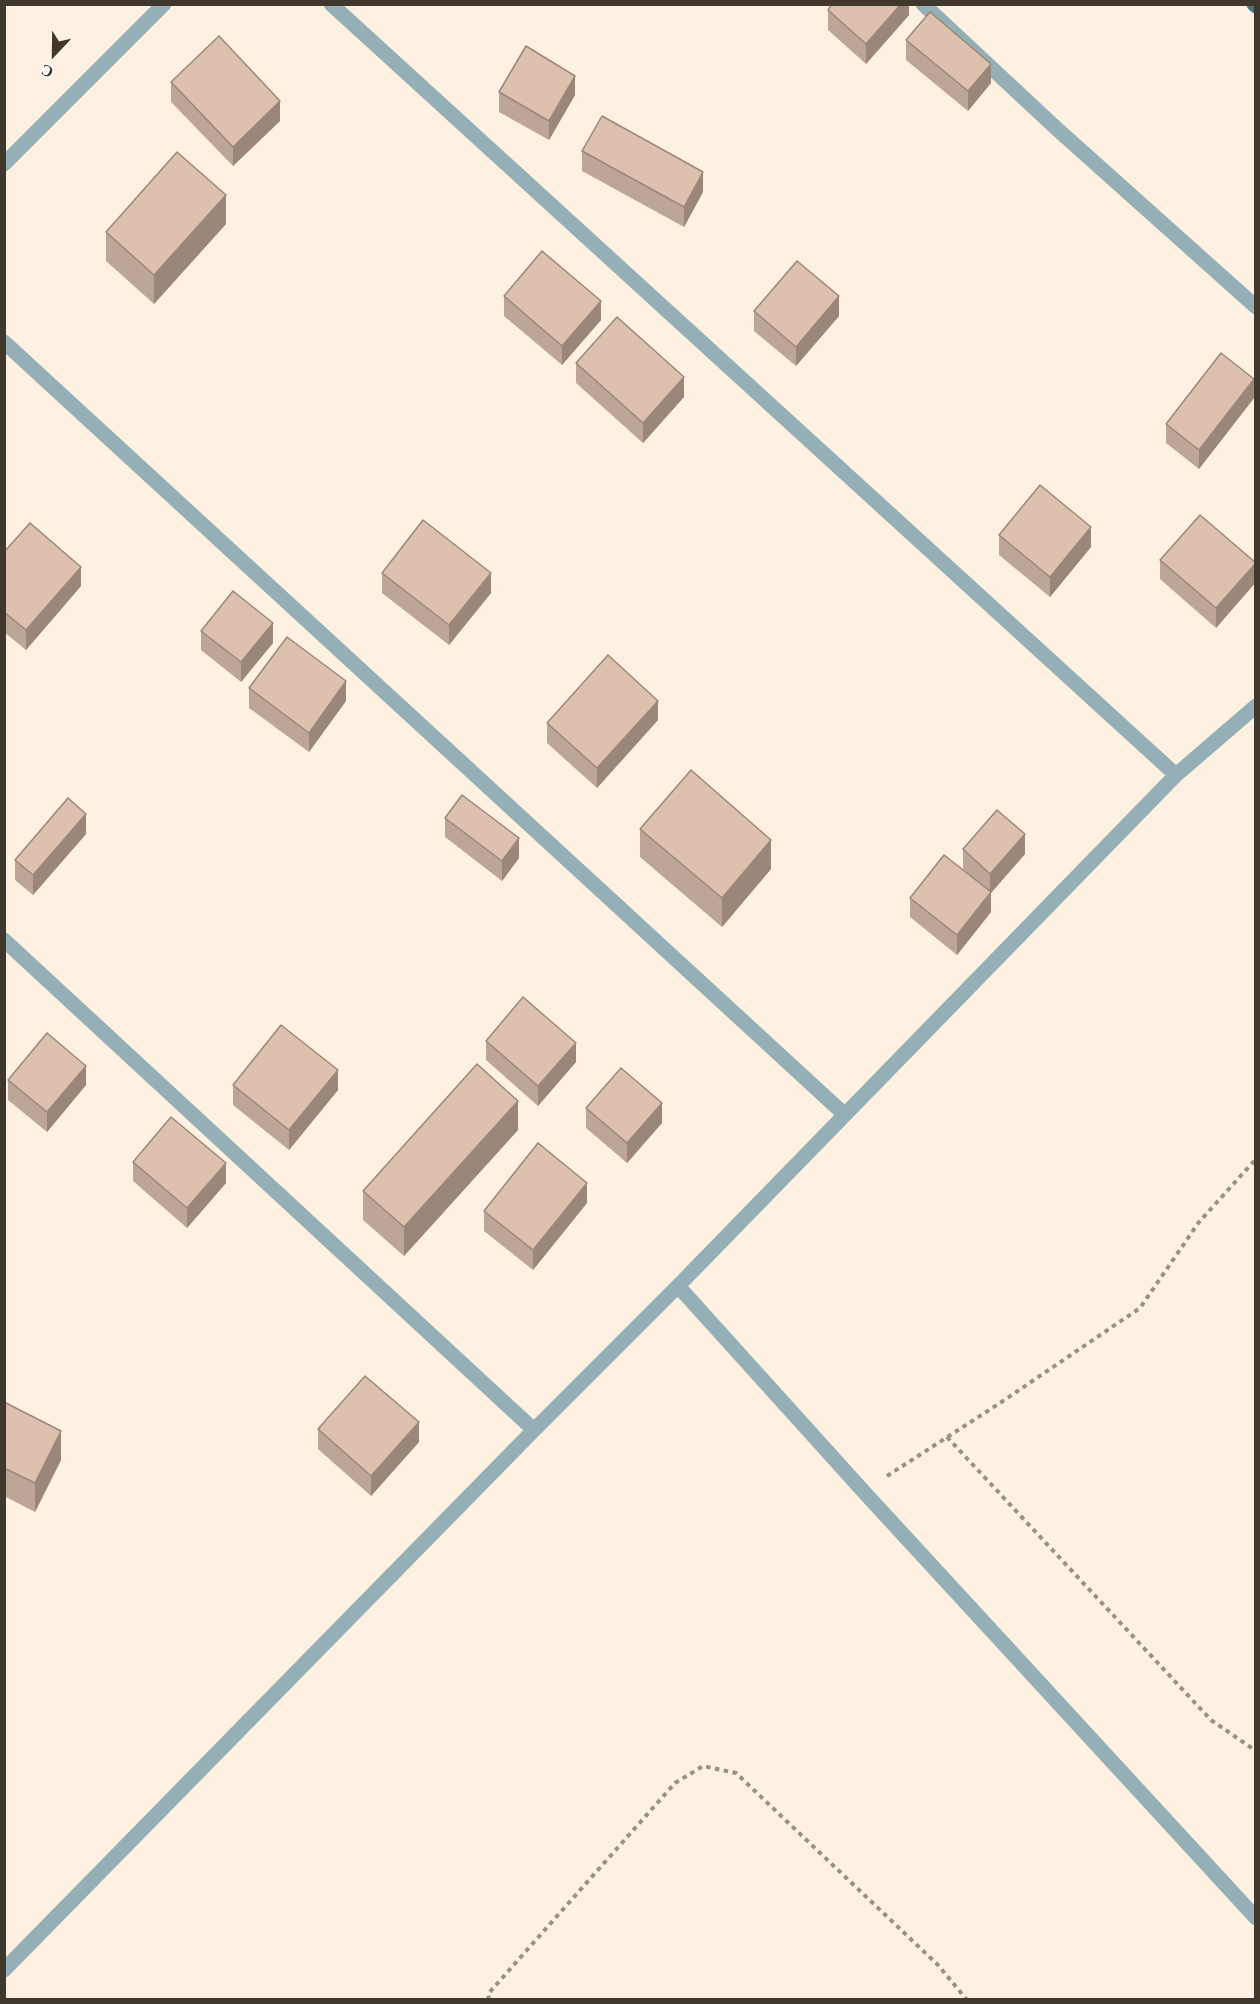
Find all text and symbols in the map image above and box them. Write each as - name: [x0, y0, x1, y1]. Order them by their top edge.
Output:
- north arrow: [24, 24, 84, 84]
- text: С: [39, 61, 56, 81]

